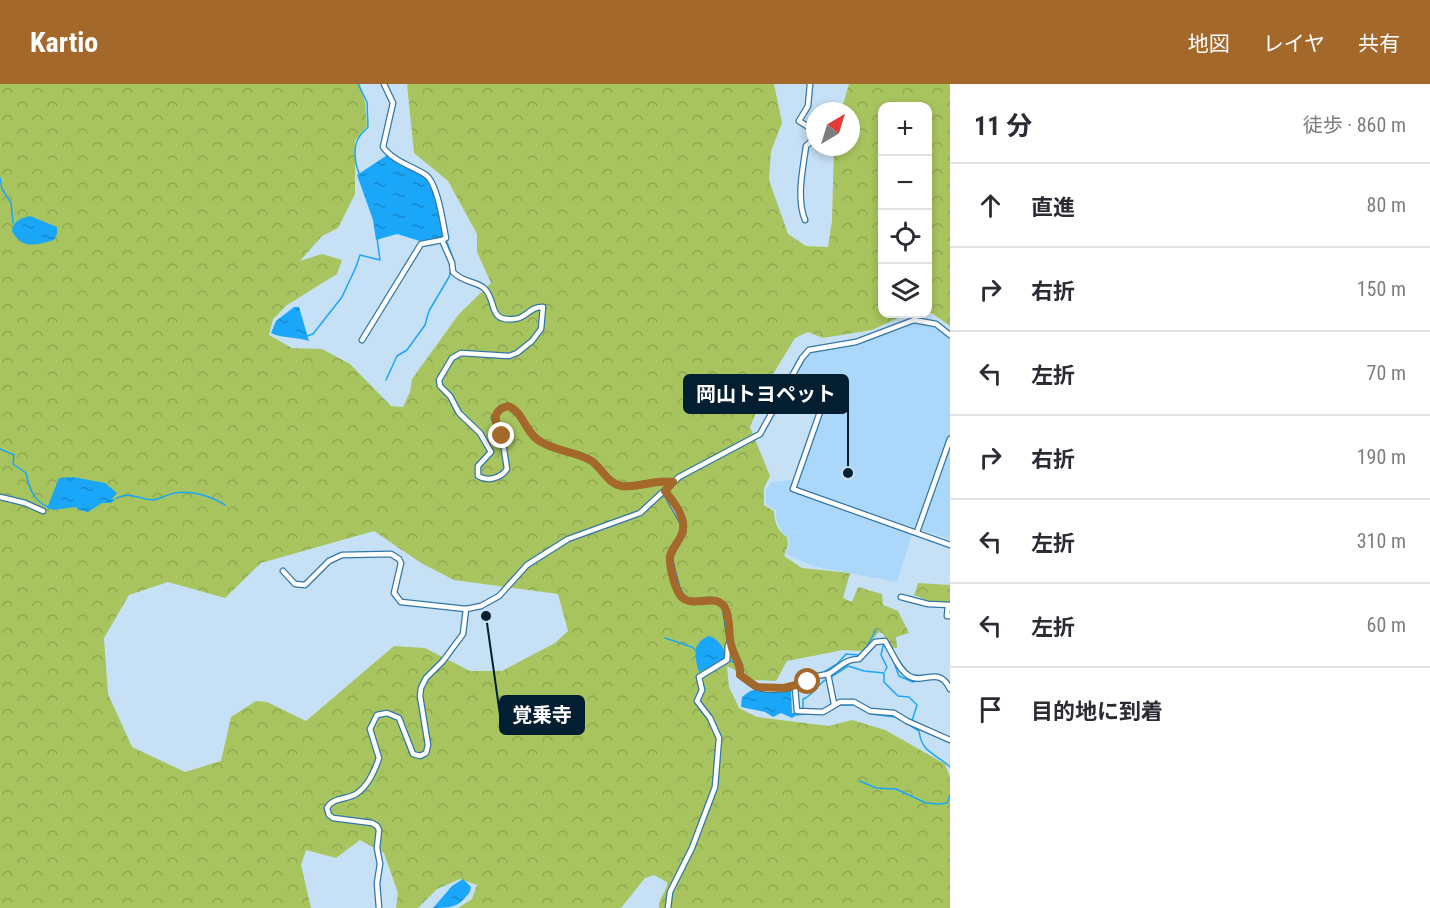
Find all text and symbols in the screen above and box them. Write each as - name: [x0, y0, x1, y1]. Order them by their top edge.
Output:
- text: Kartio: [30, 26, 98, 59]
- text: 地図: [1188, 32, 1230, 56]
- text: レイヤ: [1263, 32, 1325, 56]
- text: 共有: [1358, 32, 1400, 56]
- north arrow: [806, 102, 860, 156]
- map controls: [878, 102, 932, 318]
- button: +: [878, 102, 932, 156]
- text: 11 分: [974, 111, 1032, 141]
- text: 徒歩 · 860 m: [1303, 113, 1406, 137]
- button: −: [878, 156, 932, 210]
- icon: ahead: [974, 189, 1007, 222]
- text: 80 m: [1367, 193, 1406, 217]
- text: 直進: [1031, 195, 1075, 220]
- button: locate: [878, 210, 932, 264]
- button: layers: [878, 264, 932, 318]
- icon: right: [974, 273, 1007, 306]
- text: 150 m: [1357, 277, 1406, 301]
- text: 右折: [1031, 279, 1075, 304]
- icon: left: [974, 357, 1007, 390]
- text: 70 m: [1367, 361, 1406, 385]
- text: 左折: [1031, 363, 1075, 388]
- callout: 岡山トヨペット: [684, 375, 848, 413]
- text: 岡山トヨペット: [696, 382, 836, 406]
- route end: [488, 422, 514, 448]
- icon: right: [974, 441, 1007, 474]
- text: 190 m: [1357, 445, 1406, 469]
- text: 右折: [1031, 447, 1075, 472]
- icon: left: [974, 525, 1007, 558]
- text: 310 m: [1357, 529, 1406, 553]
- text: 左折: [1031, 531, 1075, 556]
- icon: left: [974, 609, 1007, 642]
- text: 60 m: [1367, 613, 1406, 637]
- text: 左折: [1031, 615, 1075, 640]
- route start: [794, 668, 820, 694]
- icon: arrive: [974, 693, 1007, 726]
- callout: 覚乗寺: [500, 696, 584, 734]
- text: 目的地に到着: [1031, 699, 1163, 724]
- text: 覚乗寺: [512, 703, 572, 727]

